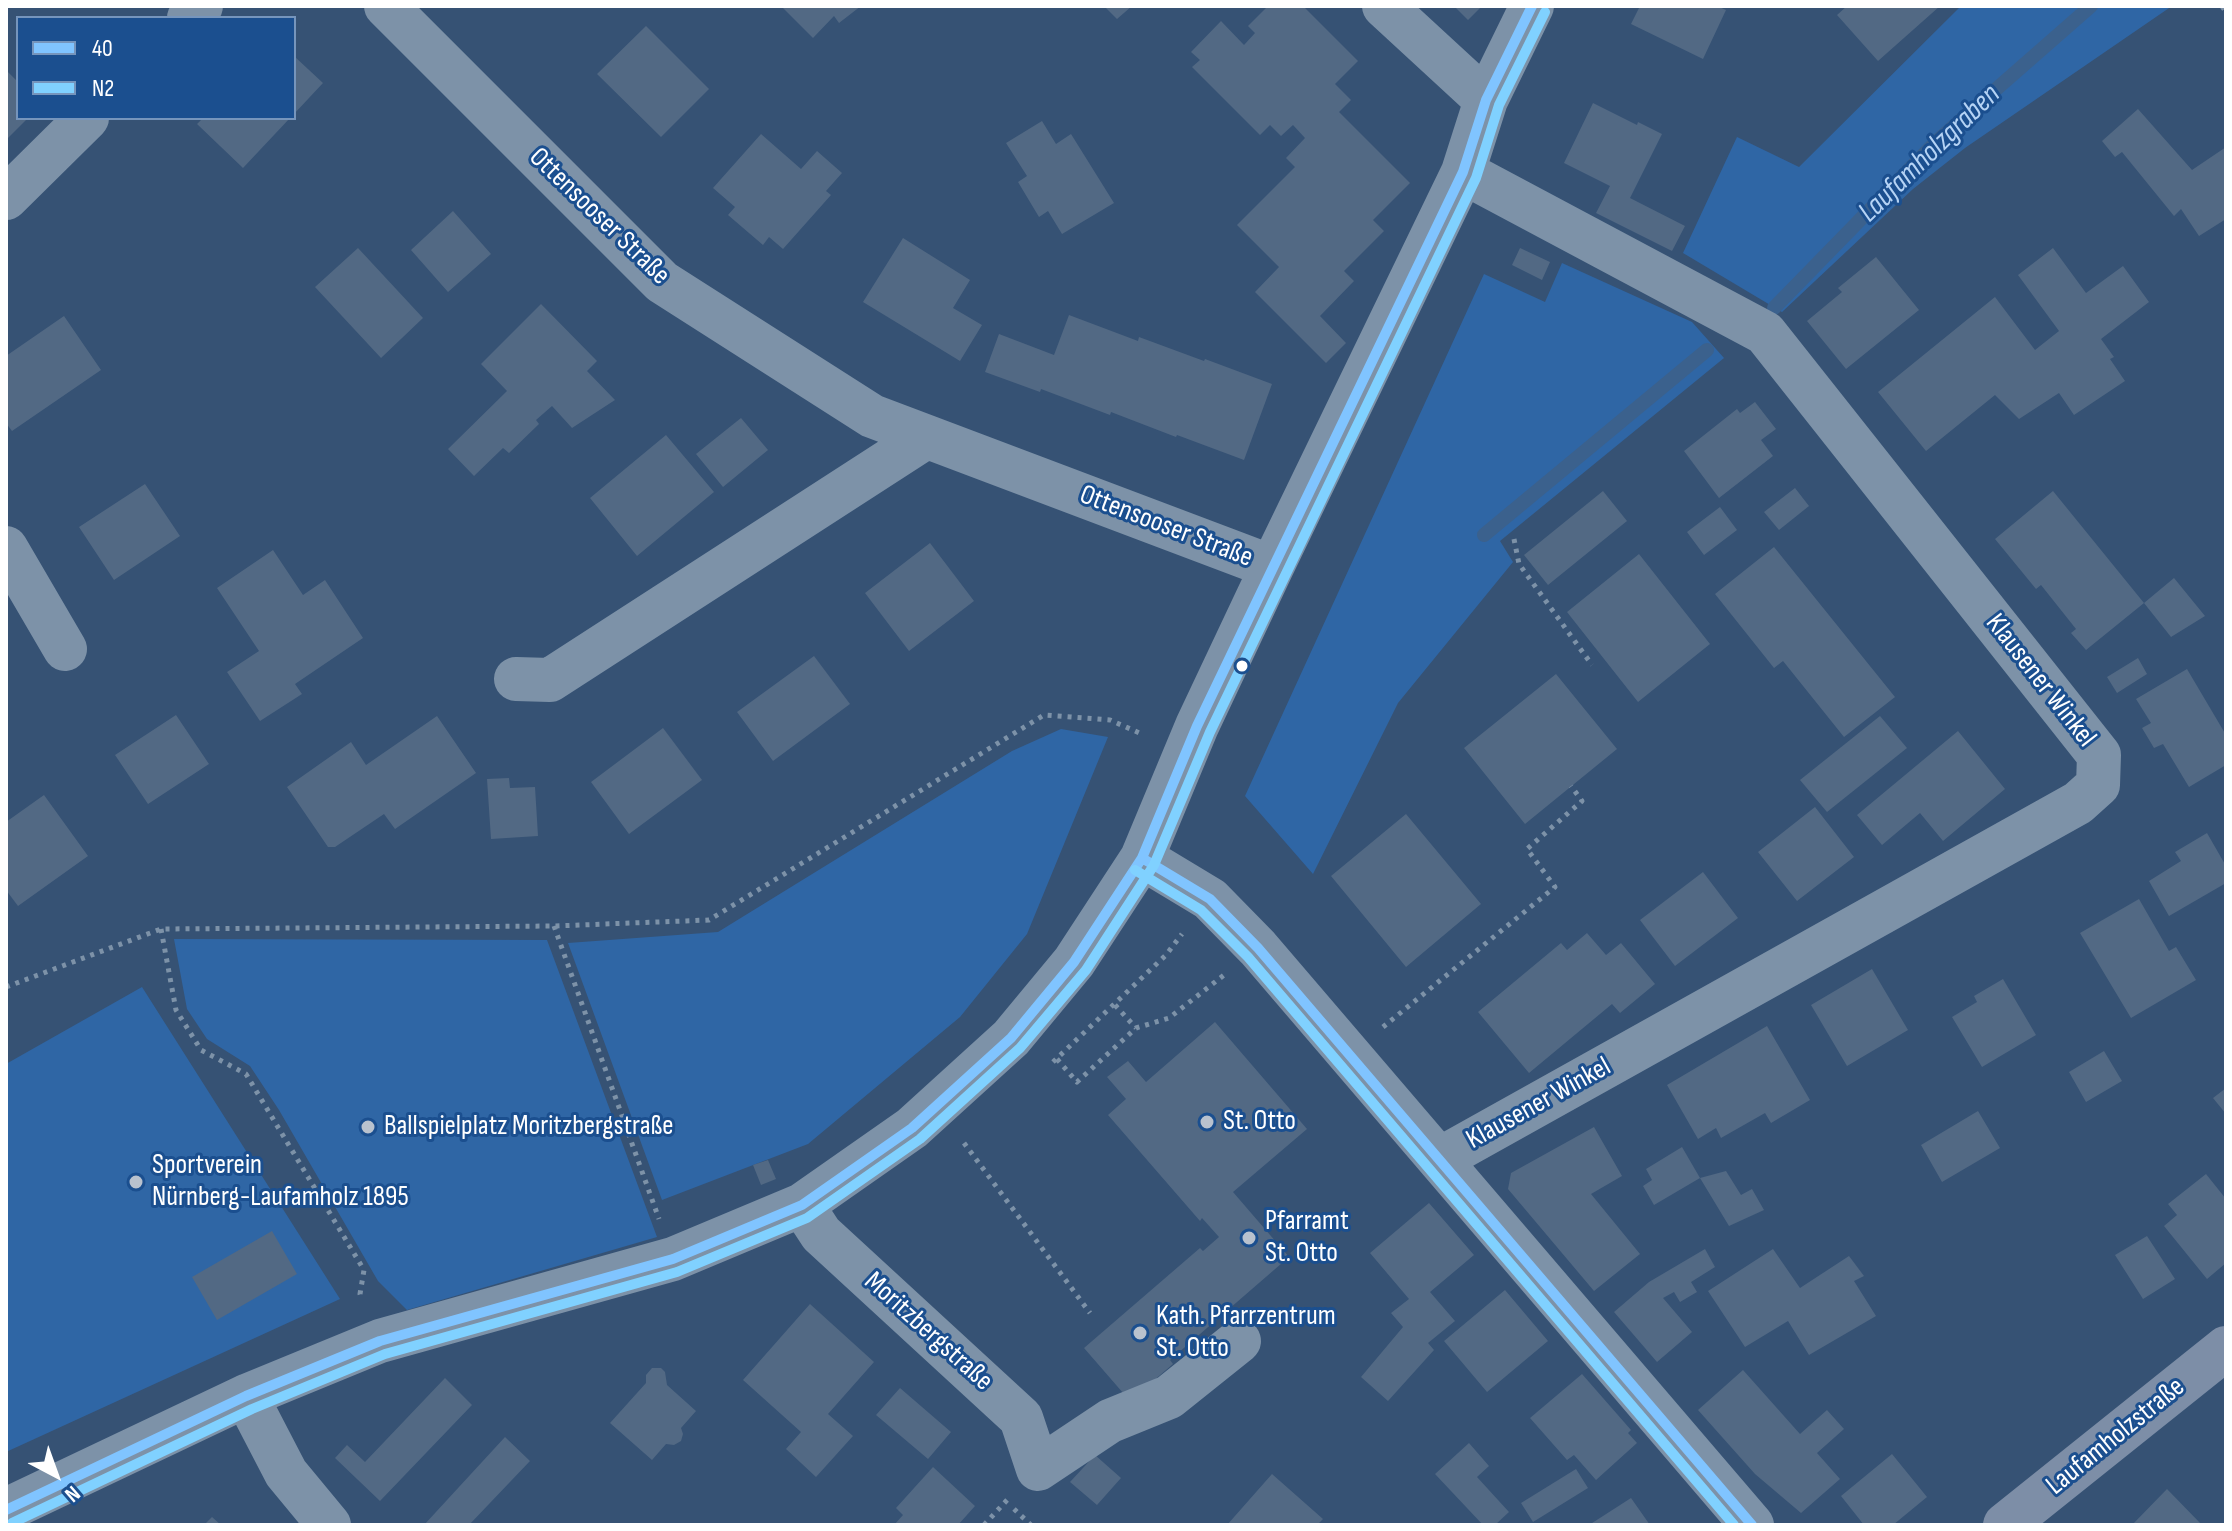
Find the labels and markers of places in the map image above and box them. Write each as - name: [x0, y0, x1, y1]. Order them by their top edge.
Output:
- unlabelled marker: [1234, 658, 1250, 674]
- place label: St. Otto: [1223, 1105, 1296, 1139]
- place label: Ballspielplatz Moritzbergstraße: [384, 1110, 673, 1144]
- marker: St. Otto: [1198, 1113, 1216, 1131]
- marker: Ballspielplatz Moritzbergstraße: [359, 1118, 377, 1136]
- place label: Sportverein Nürnberg-Laufamholz 1895: [152, 1149, 409, 1215]
- marker: Sportverein Nürnberg-Laufamholz 1895: [127, 1173, 145, 1191]
- place label: Pfarramt St. Otto: [1265, 1205, 1349, 1271]
- marker: Pfarramt St. Otto: [1240, 1229, 1258, 1247]
- place label: Kath. Pfarrzentrum St. Otto: [1156, 1300, 1336, 1366]
- marker: Kath. Pfarrzentrum St. Otto: [1131, 1324, 1149, 1342]

